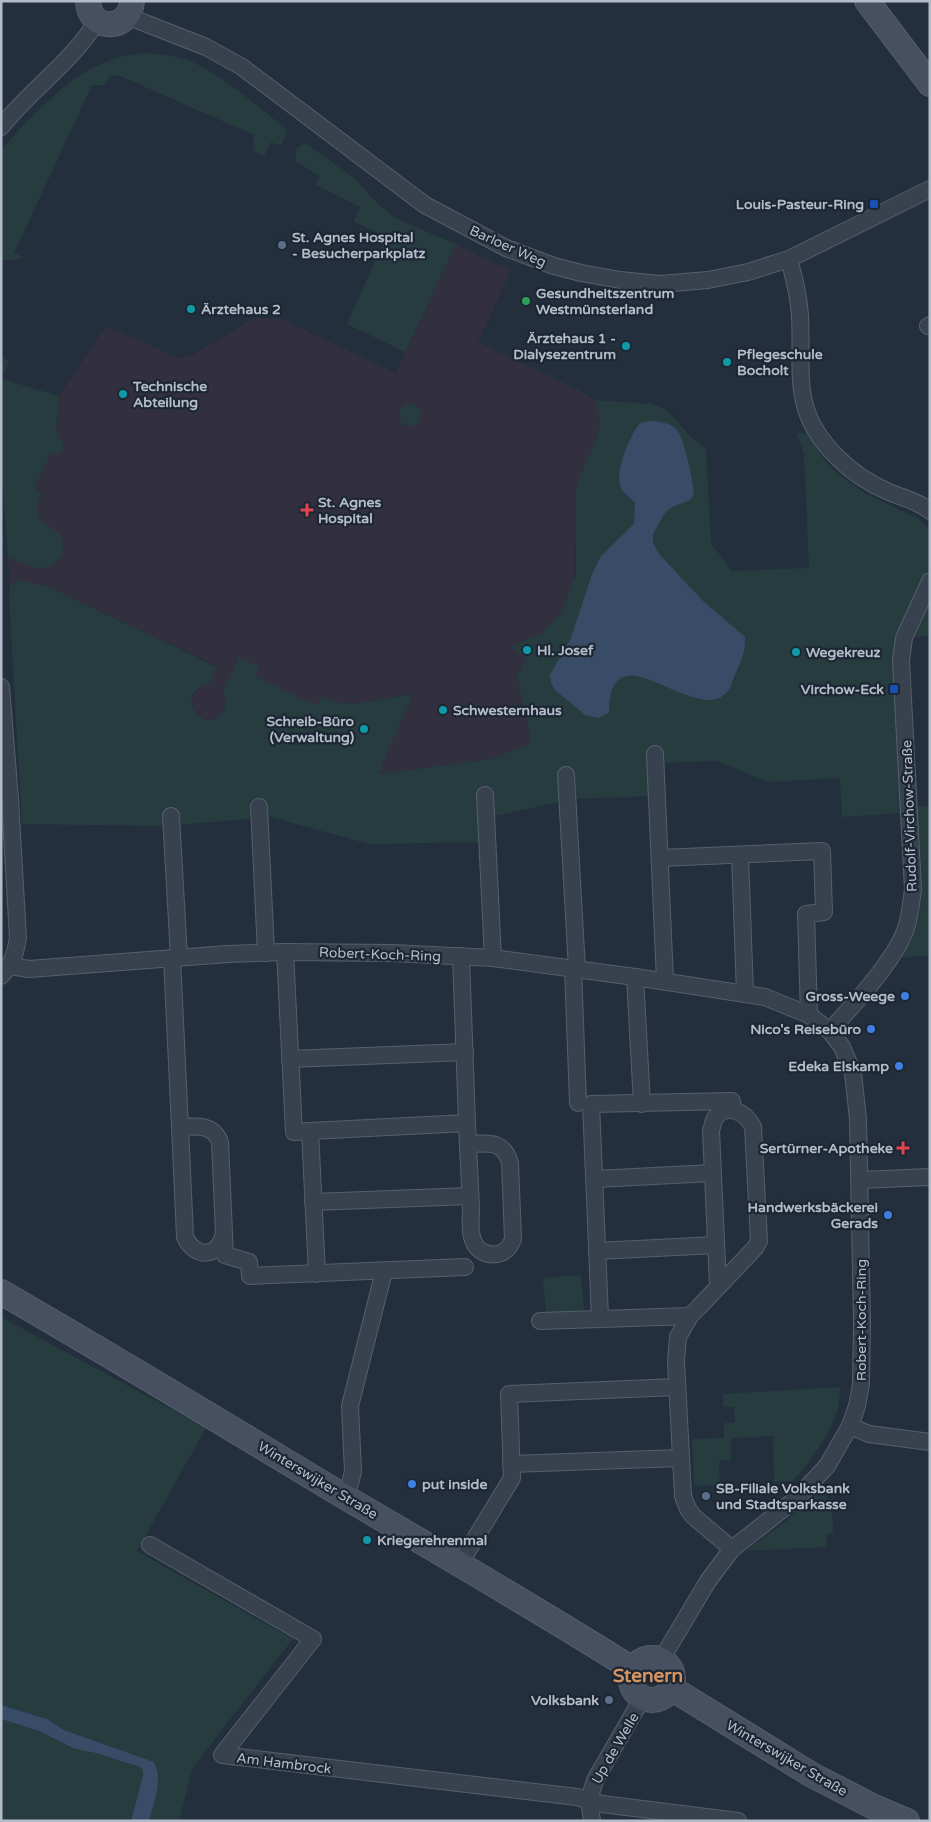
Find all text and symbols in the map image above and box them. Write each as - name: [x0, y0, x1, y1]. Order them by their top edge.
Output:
- place label: Louis-Pasteur-Ring: [736, 196, 864, 213]
- marker: Louis-Pasteur-Ring: [868, 198, 880, 210]
- street label: Barloer Weg: [467, 222, 549, 271]
- place label: St. Agnes Hospital - Besucherparkplatz: [292, 229, 425, 262]
- marker: St. Agnes Hospital - Besucherparkplatz: [276, 239, 288, 251]
- place label: Gesundheitszentrum Westmünsterland: [536, 285, 675, 318]
- marker: Gesundheitszentrum Westmünsterland: [520, 295, 532, 307]
- place label: Ärztehaus 2: [201, 301, 281, 318]
- marker: Ärztehaus 2: [185, 303, 197, 315]
- place label: Ärztehaus 1 - Dialysezentrum: [513, 330, 616, 363]
- marker: Ärztehaus 1 - Dialysezentrum: [620, 340, 632, 352]
- place label: Pflegeschule Bocholt: [737, 346, 823, 379]
- marker: Pflegeschule Bocholt: [721, 356, 733, 368]
- place label: Technische Abteilung: [132, 378, 207, 411]
- marker: Technische Abteilung: [117, 388, 129, 400]
- place label: St. Agnes Hospital: [318, 494, 382, 527]
- marker: St. Agnes Hospital: [300, 503, 314, 517]
- place label: Hl. Josef: [537, 642, 594, 659]
- marker: Hl. Josef: [521, 644, 533, 656]
- place label: Wegekreuz: [806, 644, 880, 661]
- marker: Wegekreuz: [790, 646, 802, 658]
- place label: Virchow-Eck: [801, 681, 884, 698]
- marker: Virchow-Eck: [888, 683, 900, 695]
- place label: Schwesternhaus: [453, 702, 562, 719]
- marker: Schwesternhaus: [437, 704, 449, 716]
- place label: Schreib-Büro (Verwaltung): [266, 713, 354, 746]
- marker: Schreib-Büro (Verwaltung): [358, 723, 370, 735]
- street label: Rudolf-Virchow-Straße: [898, 740, 921, 892]
- street label: Robert-Koch-Ring: [319, 944, 441, 965]
- place label: Gross-Weege: [805, 988, 895, 1005]
- marker: Gross-Weege: [899, 990, 911, 1002]
- place label: Nico's Reisebüro: [750, 1021, 861, 1038]
- marker: Nico's Reisebüro: [865, 1023, 877, 1035]
- place label: Edeka Elskamp: [788, 1058, 889, 1075]
- marker: Edeka Elskamp: [893, 1060, 905, 1072]
- place label: Sertürner-Apotheke: [760, 1140, 893, 1157]
- marker: Sertürner-Apotheke: [897, 1142, 909, 1154]
- place label: Handwerksbäckerei Gerads: [747, 1199, 878, 1232]
- marker: Handwerksbäckerei Gerads: [882, 1209, 894, 1221]
- street label: Robert-Koch-Ring: [853, 1259, 870, 1381]
- street label: Winterswijker Straße: [255, 1438, 381, 1523]
- place label: put inside: [422, 1476, 487, 1493]
- marker: put inside: [406, 1478, 418, 1490]
- place label: SB-Filiale Volksbank und Stadtsparkasse: [716, 1480, 850, 1513]
- marker: SB-Filiale Volksbank und Stadtsparkasse: [700, 1490, 712, 1502]
- place label: Kriegerehrenmal: [377, 1532, 487, 1549]
- marker: Kriegerehrenmal: [361, 1534, 373, 1546]
- district label: Stenern: [613, 1665, 683, 1687]
- place label: Volksbank: [531, 1692, 599, 1709]
- marker: Volksbank: [603, 1694, 615, 1706]
- street label: Up de Welle: [588, 1709, 643, 1787]
- street label: Winterswijker Straße: [723, 1717, 850, 1800]
- street label: Am Hambrock: [235, 1749, 333, 1778]

